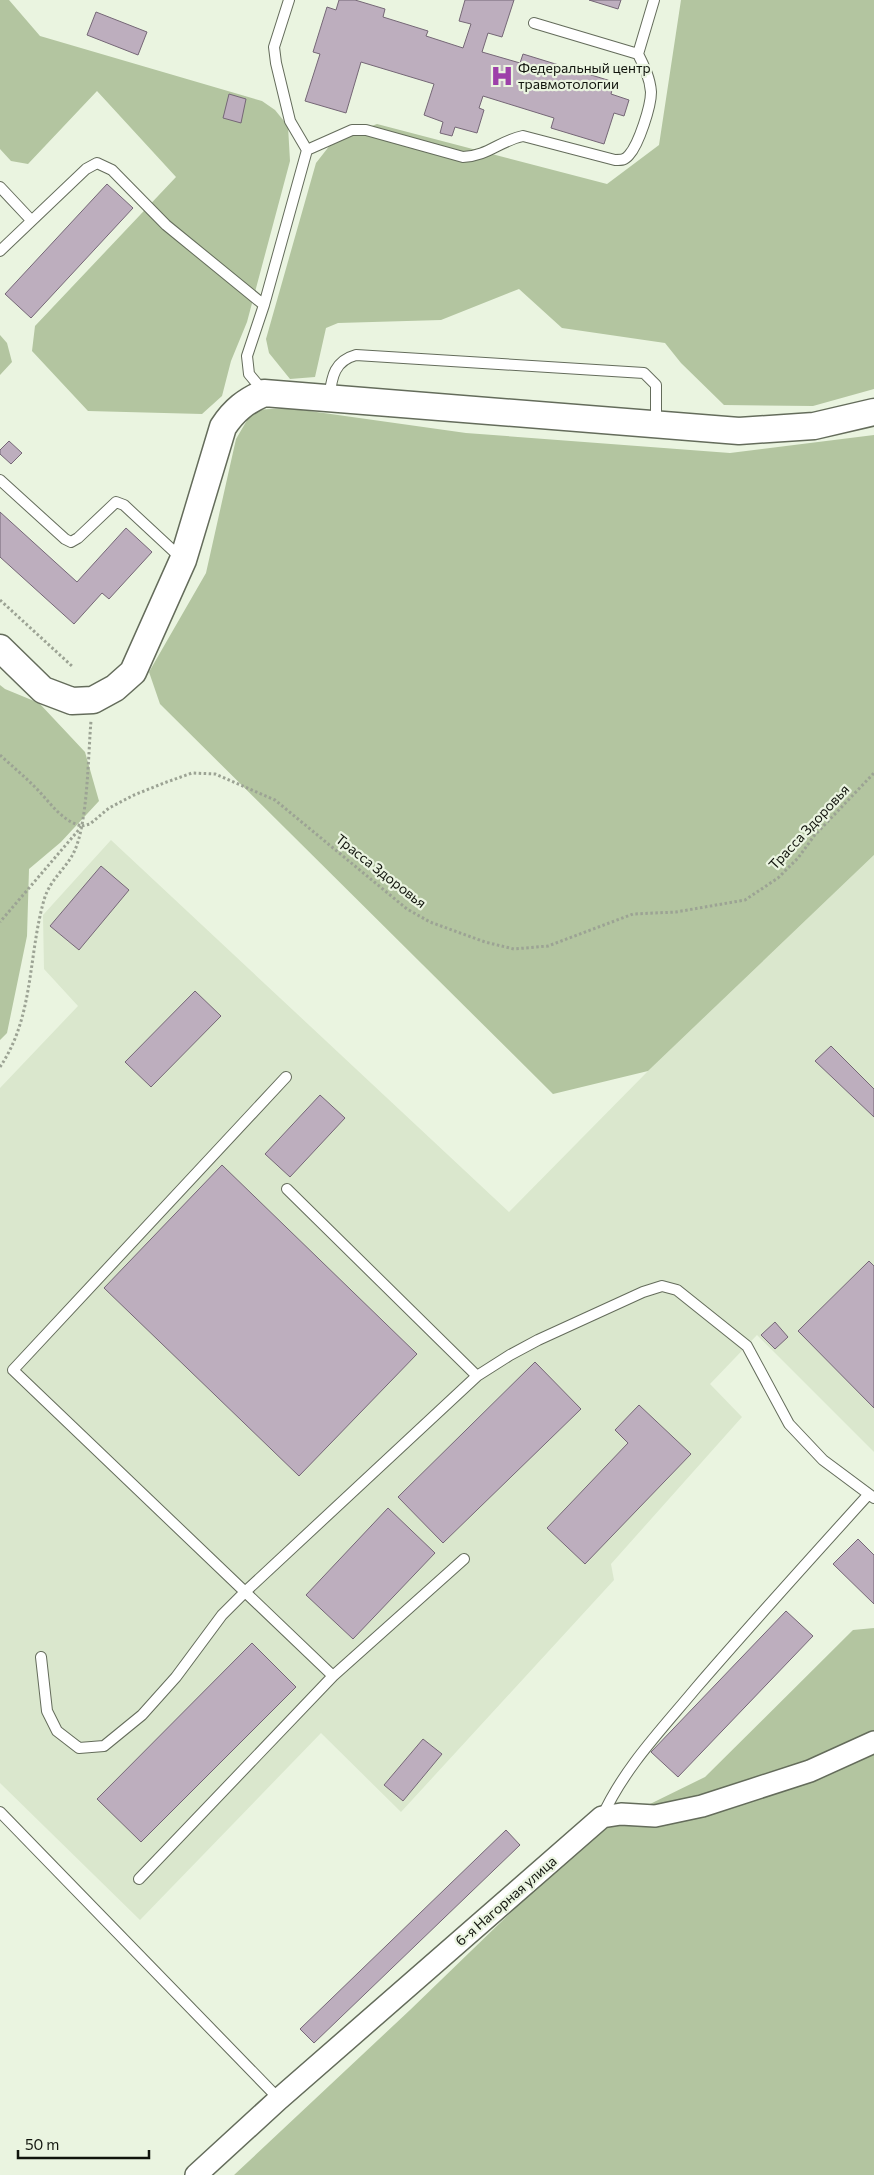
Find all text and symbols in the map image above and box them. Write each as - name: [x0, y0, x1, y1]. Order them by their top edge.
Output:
- place label: Федеральный центр травмотологии: [518, 59, 651, 92]
- hospital icon: Федеральный центр травмотологии: [489, 63, 515, 89]
- street label: Трасса Здоровья: [765, 781, 852, 873]
- street label: Трасса Здоровья: [333, 830, 430, 911]
- street label: 6-я Нагорная улица: [452, 1852, 560, 1949]
- scale bar: [18, 2128, 149, 2160]
- text: 50 m: [25, 2135, 59, 2153]

